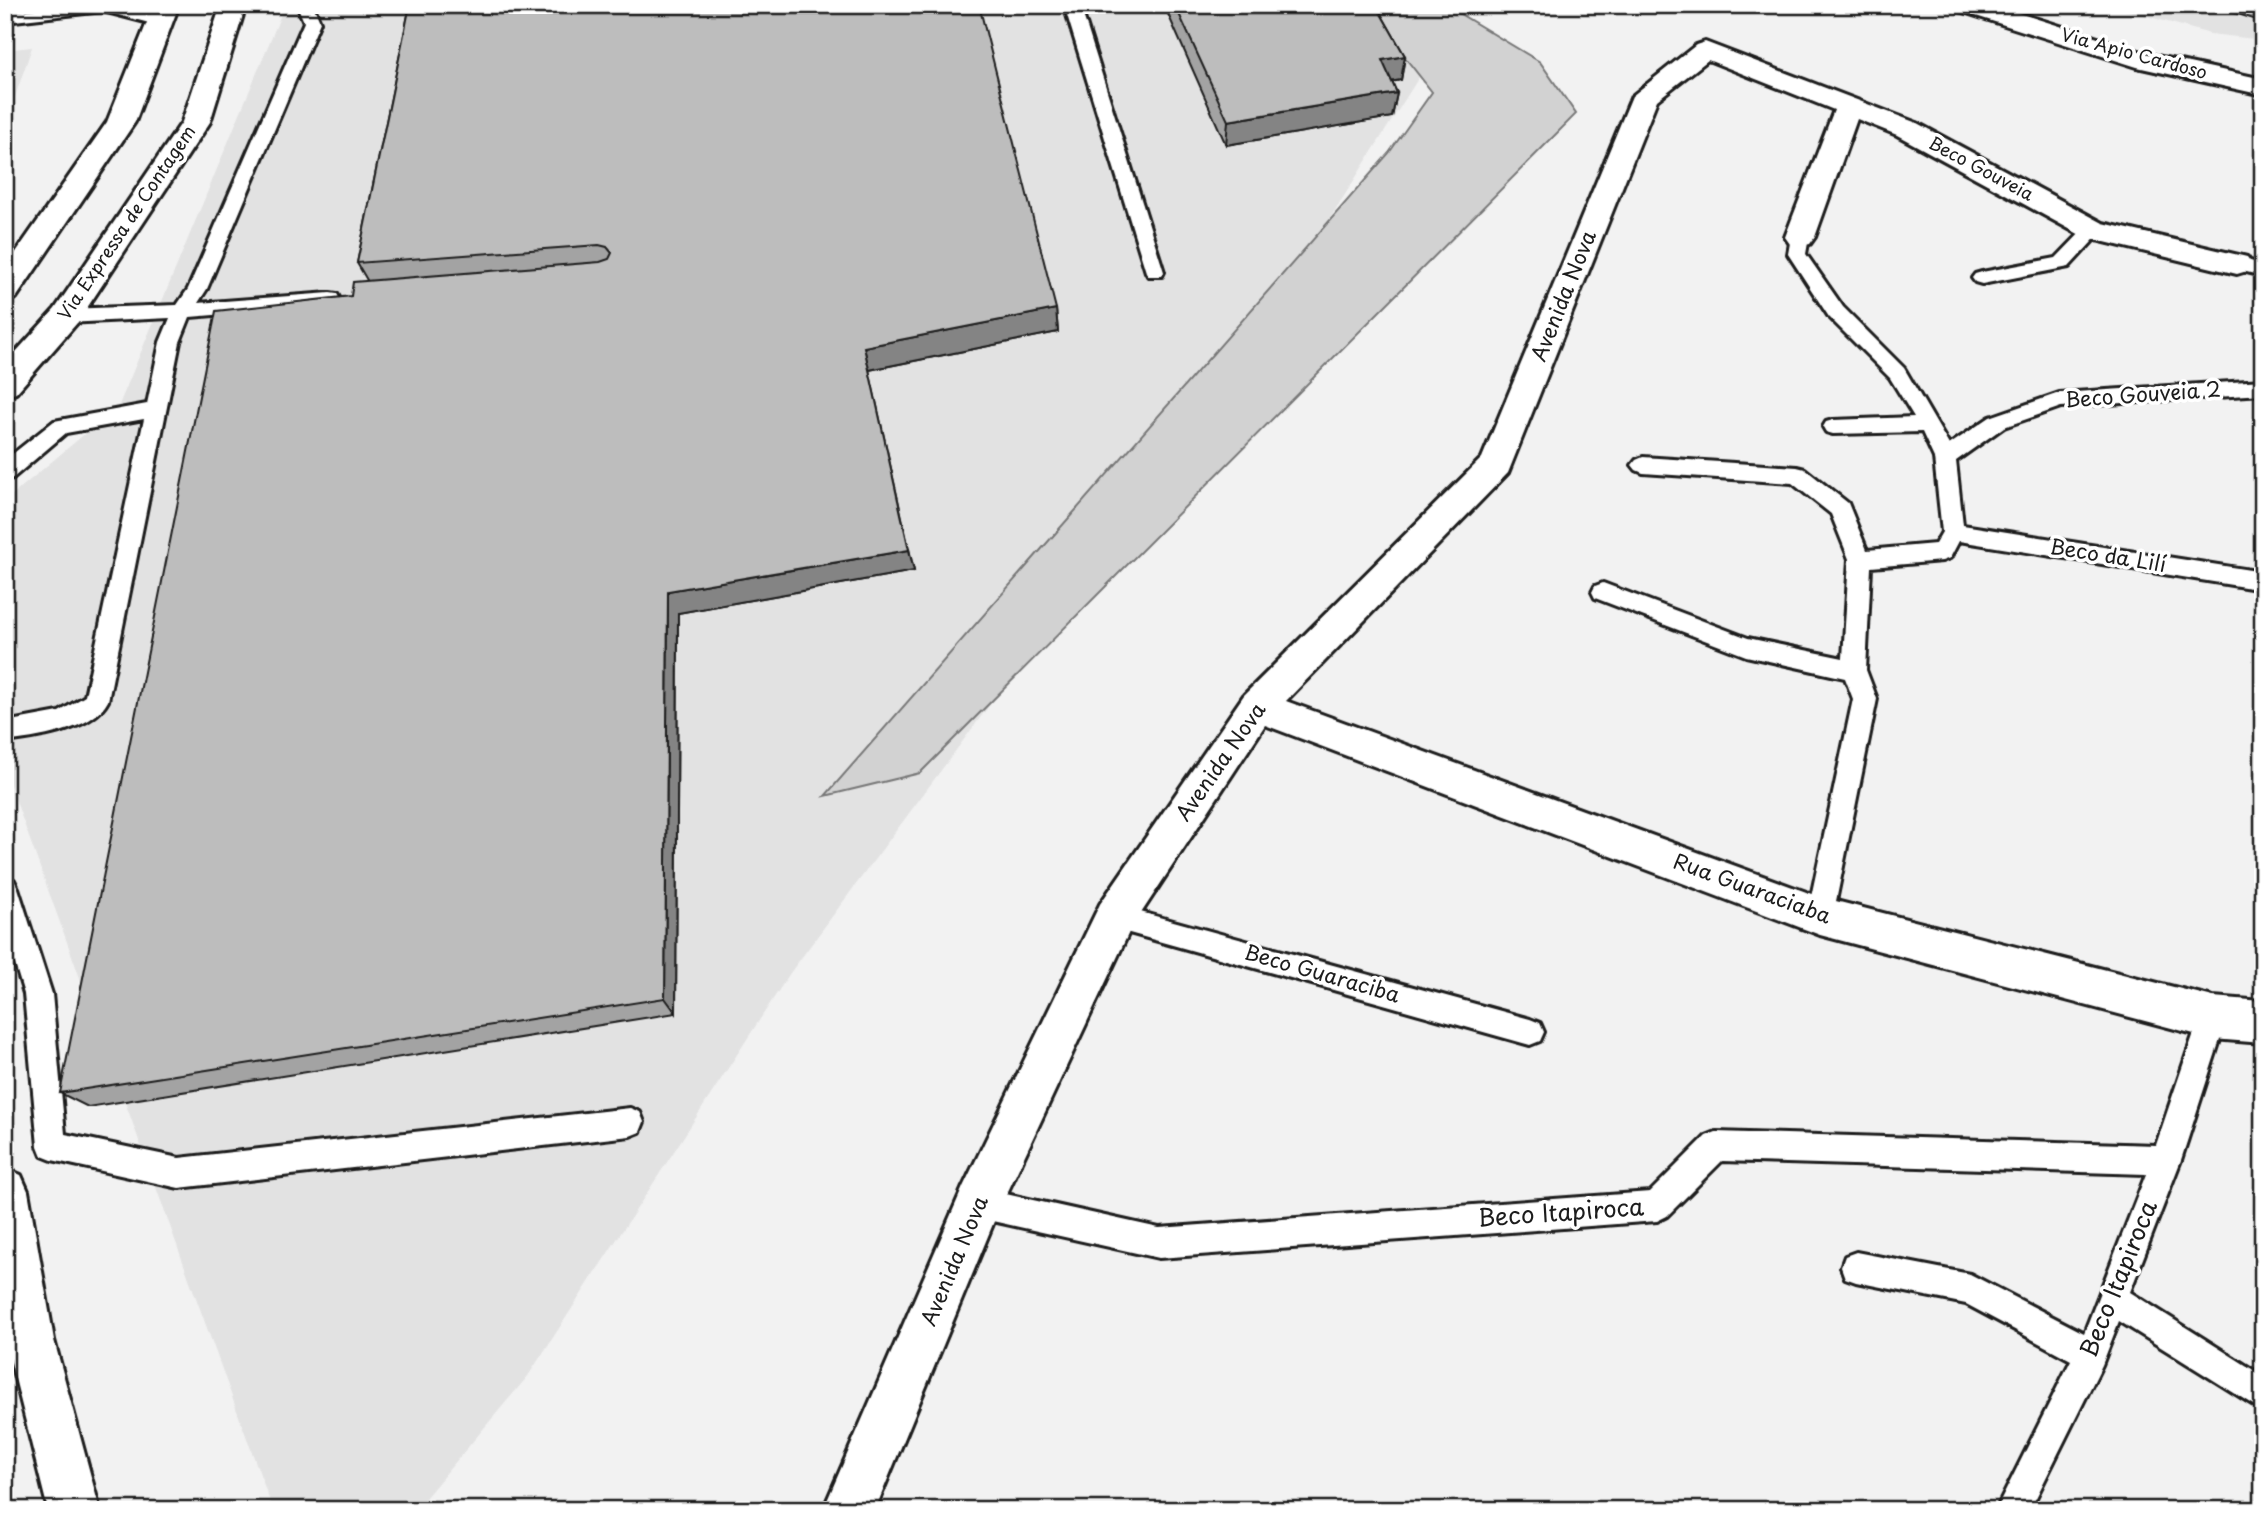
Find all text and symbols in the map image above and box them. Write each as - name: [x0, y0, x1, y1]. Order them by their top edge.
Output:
- street label: Via Apio Cardoso: [2058, 20, 2211, 85]
- street label: Via Expressa de Contagem: [50, 119, 201, 325]
- street label: Beco Gouveia: [1924, 129, 2039, 207]
- street label: Avenida Nova: [1521, 225, 1603, 366]
- street label: Beco Gouveia 2: [2064, 372, 2222, 414]
- street label: Beco da Lilí: [2048, 529, 2169, 579]
- street label: Avenida Nova: [1166, 695, 1272, 827]
- street label: Rua Guaraciaba: [1669, 844, 1837, 931]
- street label: Beco Guaraciba: [1241, 935, 1405, 1010]
- street label: Beco Itapiroca: [1477, 1187, 1645, 1235]
- street label: Avenida Nova: [911, 1190, 995, 1330]
- street label: Beco Itapiroca: [2069, 1194, 2165, 1362]

